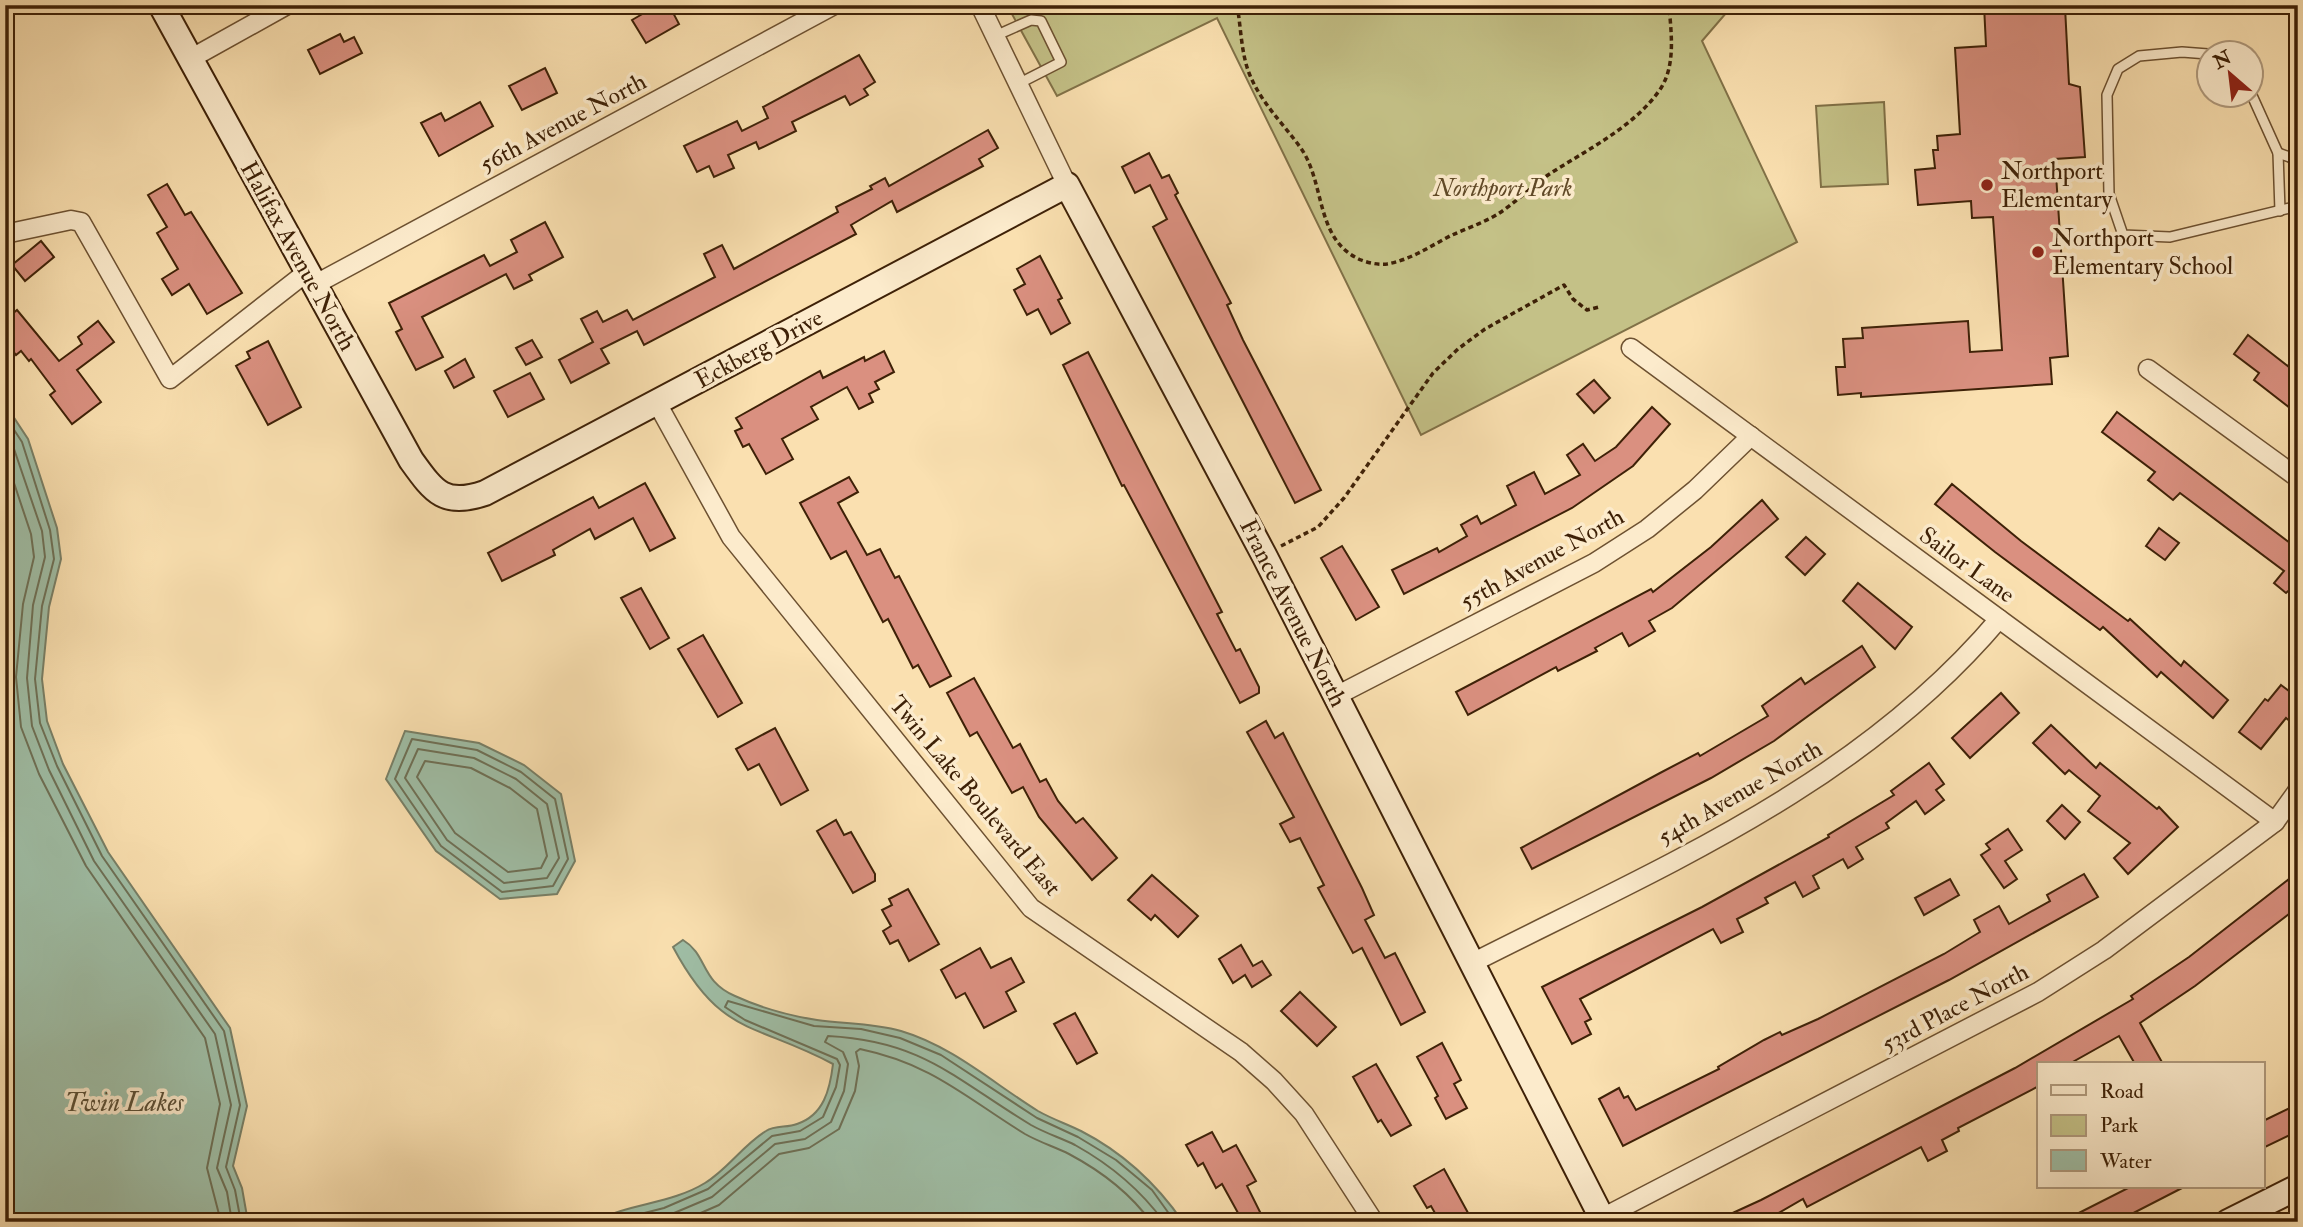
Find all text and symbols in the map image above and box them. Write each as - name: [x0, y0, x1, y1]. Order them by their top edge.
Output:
- north arrow: [2194, 38, 2264, 108]
- text: N: [2208, 45, 2237, 75]
- street label: 56th Avenue North: [474, 66, 652, 180]
- street label: Halifax Avenue North: [233, 156, 363, 356]
- place label: Northport Elementary: [2001, 156, 2113, 215]
- park label: Northport Park: [1432, 173, 1572, 204]
- marker: Northport Elementary: [1979, 177, 1995, 193]
- place label: Northport Elementary School: [2052, 223, 2233, 282]
- marker: Northport Elementary School: [2030, 244, 2046, 260]
- street label: Eckberg Drive: [690, 302, 828, 396]
- street label: 55th Avenue North: [1455, 501, 1630, 617]
- street label: France Avenue North: [1232, 514, 1354, 712]
- street label: Sailor Lane: [1913, 520, 2021, 610]
- street label: Twin Lake Boulevard East: [882, 690, 1068, 903]
- street label: 54th Avenue North: [1652, 733, 1828, 853]
- street label: 53rd Place North: [1876, 956, 2034, 1060]
- legend: [2037, 1062, 2264, 1188]
- text: Road: [2100, 1078, 2145, 1105]
- water label: Twin Lakes: [65, 1087, 184, 1119]
- text: Park: [2100, 1112, 2138, 1139]
- text: Water: [2099, 1148, 2152, 1175]

